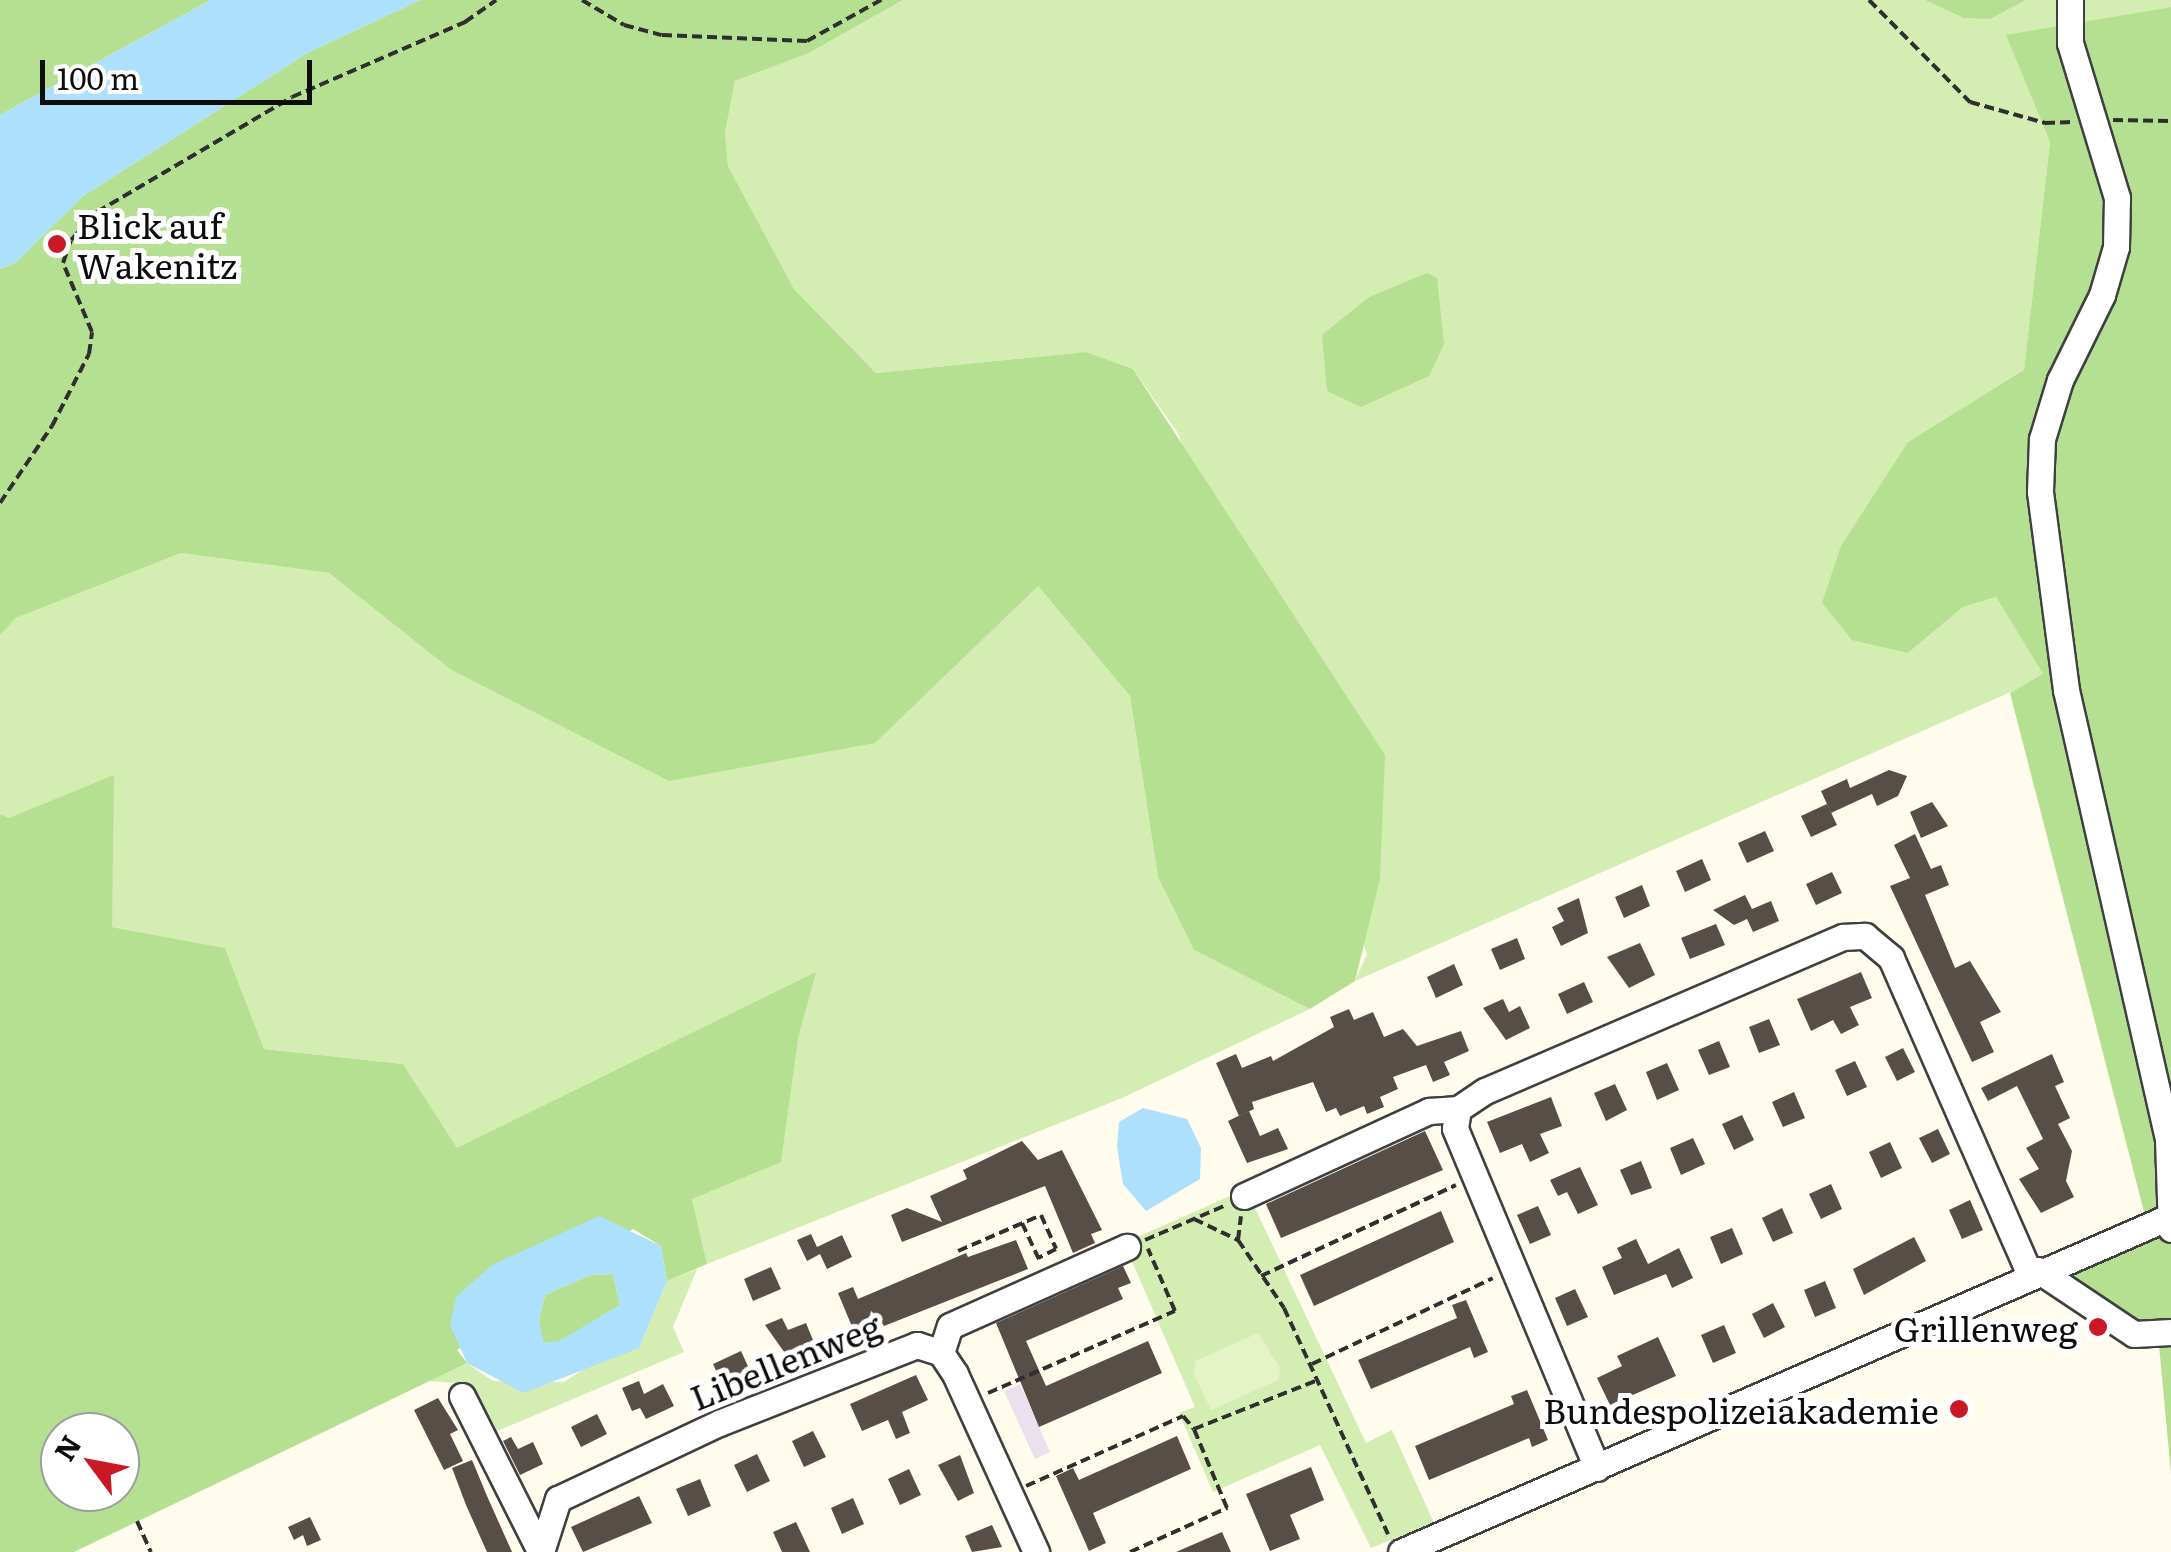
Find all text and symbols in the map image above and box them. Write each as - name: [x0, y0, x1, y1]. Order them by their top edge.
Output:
- scale bar: [45, 40, 318, 102]
- text: 100 m: [57, 55, 139, 99]
- place label: Blick auf Wakenitz: [77, 203, 237, 285]
- marker: Blick auf Wakenitz: [46, 233, 68, 255]
- street label: Libellenweg: [683, 1303, 887, 1417]
- place label: Grillenweg: [1893, 1306, 2078, 1348]
- marker: Grillenweg: [2087, 1316, 2109, 1338]
- place label: Bundespolizeiakademie: [1543, 1388, 1939, 1430]
- marker: Bundespolizeiakademie: [1948, 1398, 1970, 1420]
- north arrow: [40, 1412, 140, 1512]
- text: N: [42, 1426, 90, 1468]

